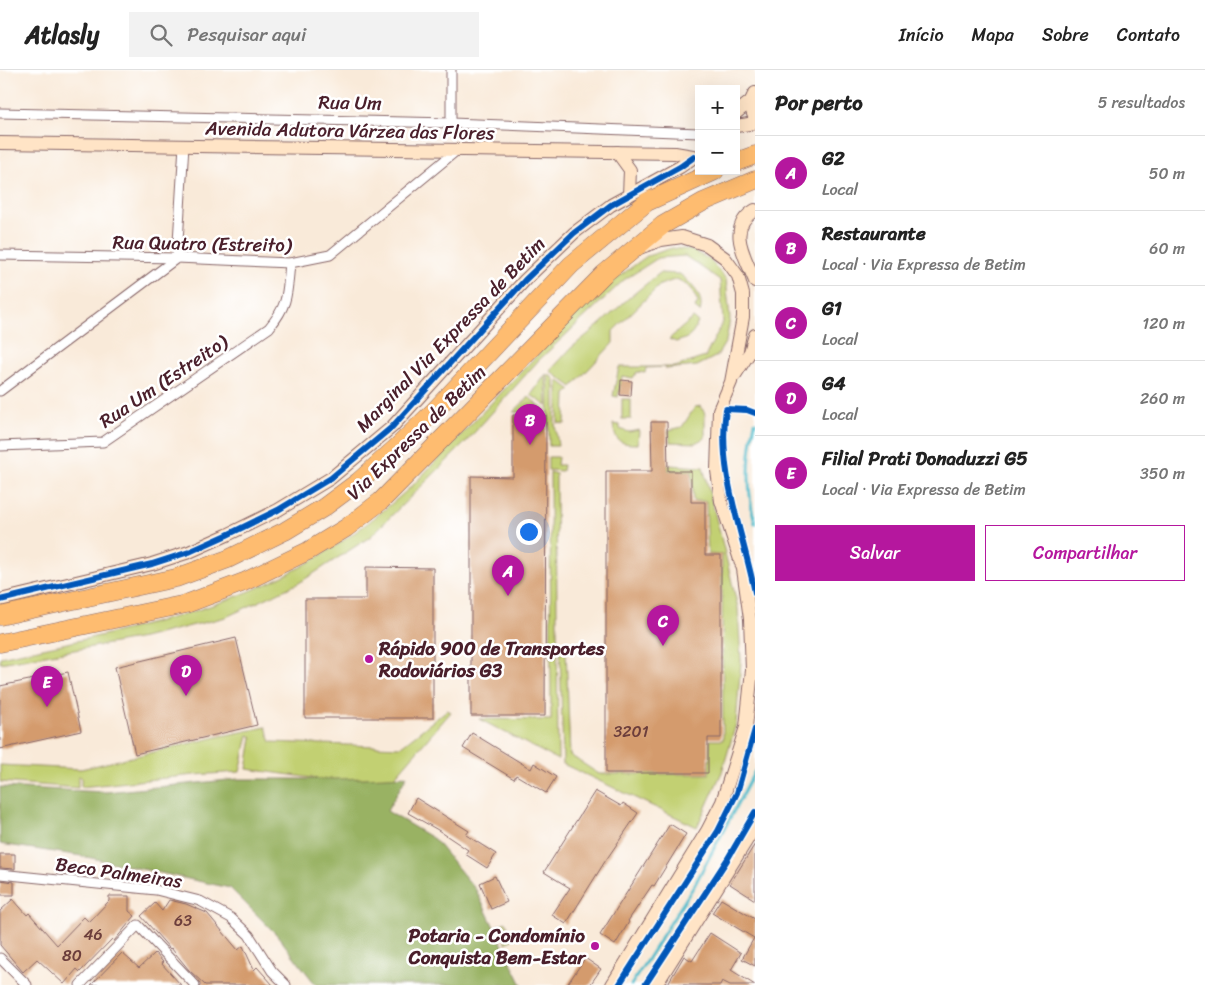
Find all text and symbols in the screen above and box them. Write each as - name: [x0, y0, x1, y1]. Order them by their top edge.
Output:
- search box: [129, 12, 479, 57]
- text: Atlasly: [25, 14, 99, 56]
- text: Pesquisar aqui: [187, 18, 306, 51]
- text: Início: [899, 19, 944, 51]
- text: Mapa: [972, 19, 1014, 51]
- text: Sobre: [1042, 19, 1089, 51]
- text: Contato: [1117, 19, 1180, 51]
- icon: search: [147, 21, 175, 49]
- text: Por perto: [775, 84, 863, 122]
- street label: Rua Um: [318, 85, 382, 120]
- map controls: [695, 85, 740, 175]
- button: +: [695, 85, 740, 130]
- text: 5 resultados: [1098, 88, 1185, 117]
- street label: Avenida Adutora Várzea das Flores: [204, 111, 495, 150]
- button: −: [695, 130, 740, 175]
- text: G2: [822, 142, 845, 175]
- text: A: [786, 159, 796, 188]
- text: 50 m: [1149, 159, 1185, 188]
- text: Local: [822, 175, 858, 204]
- text: Restaurante: [822, 217, 926, 250]
- street label: Rua Quatro (Estreito): [112, 225, 293, 262]
- street label: Marginal Via Expressa de Betim: [350, 231, 550, 437]
- text: B: [786, 234, 796, 263]
- text: 60 m: [1149, 234, 1185, 263]
- text: Local · Via Expressa de Betim: [822, 250, 1026, 279]
- text: G1: [822, 292, 842, 325]
- text: C: [786, 309, 796, 338]
- text: 120 m: [1142, 309, 1185, 338]
- street label: Rua Um (Estreito): [92, 325, 235, 437]
- text: Local: [822, 325, 858, 354]
- street label: Via Expressa de Betim: [341, 359, 491, 505]
- text: G4: [822, 367, 846, 400]
- text: D: [786, 384, 796, 413]
- text: 260 m: [1140, 384, 1185, 413]
- text: Local: [822, 400, 858, 429]
- pin: B: [514, 404, 546, 445]
- text: Filial Prati Donaduzzi G5: [822, 442, 1028, 475]
- text: E: [787, 459, 795, 488]
- text: 350 m: [1140, 459, 1185, 488]
- text: Local · Via Expressa de Betim: [822, 475, 1026, 504]
- your location: [516, 519, 542, 545]
- button: Salvar: [775, 525, 975, 581]
- button: Compartilhar: [985, 525, 1185, 581]
- pin: A: [492, 555, 524, 596]
- pin: C: [647, 605, 679, 646]
- place label: Rápido 900 de Transportes Rodoviários G3: [378, 632, 606, 687]
- marker: Rápido 900 de Transportes Rodoviários G3: [363, 653, 375, 665]
- pin: D: [170, 655, 202, 696]
- pin: E: [31, 666, 63, 707]
- house number: 3201: [614, 717, 649, 746]
- street label: Beco Palmeiras: [53, 847, 185, 898]
- house number: 63: [174, 906, 192, 935]
- place label: Potaria - Condomínio Conquista Bem-Estar: [408, 919, 587, 974]
- house number: 46: [83, 920, 103, 949]
- marker: Potaria - Condomínio Conquista Bem-Estar: [589, 940, 601, 952]
- house number: 80: [62, 941, 82, 970]

